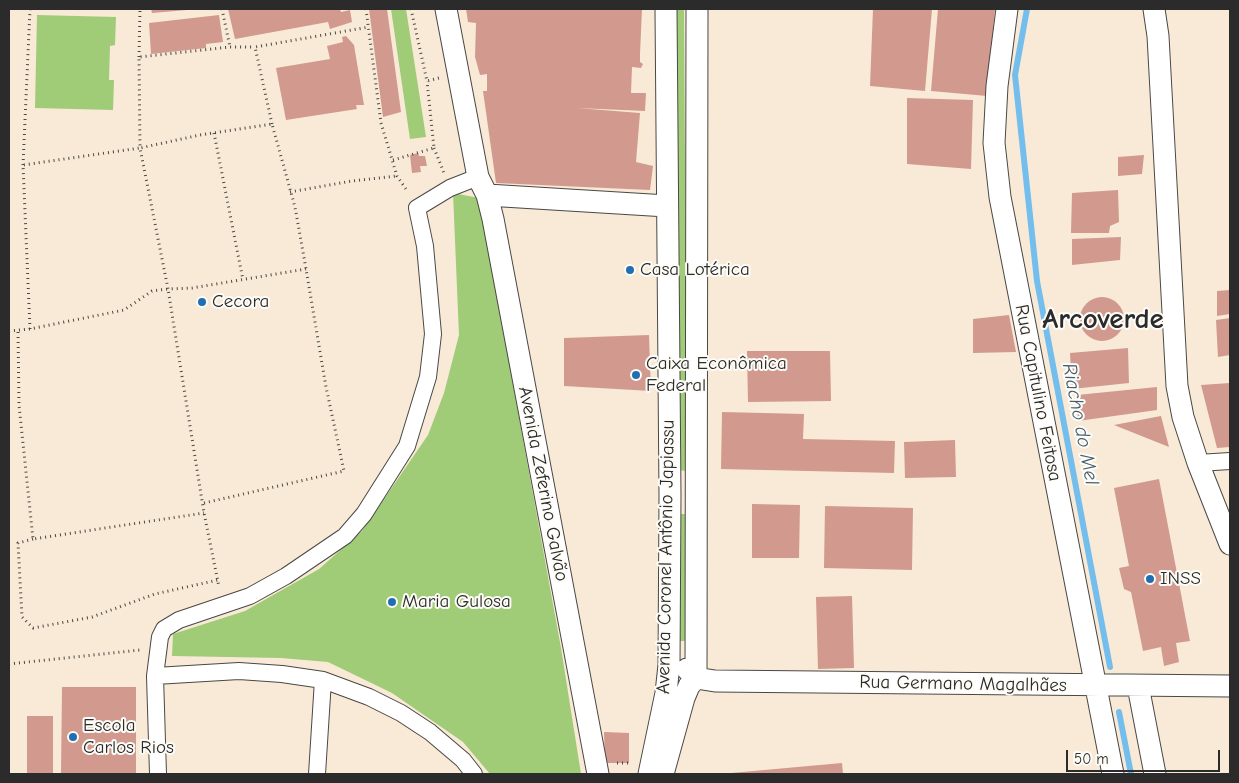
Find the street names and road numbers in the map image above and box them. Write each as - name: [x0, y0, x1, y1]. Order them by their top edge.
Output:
- street label: Rua Capitulino Feitosa: [1010, 303, 1066, 483]
- street label: Avenida Zeferino Galvão: [513, 385, 573, 583]
- street label: Avenida Coronel Antônio Japiassu: [652, 420, 680, 694]
- street label: Rua Germano Magalhães: [859, 671, 1067, 697]

